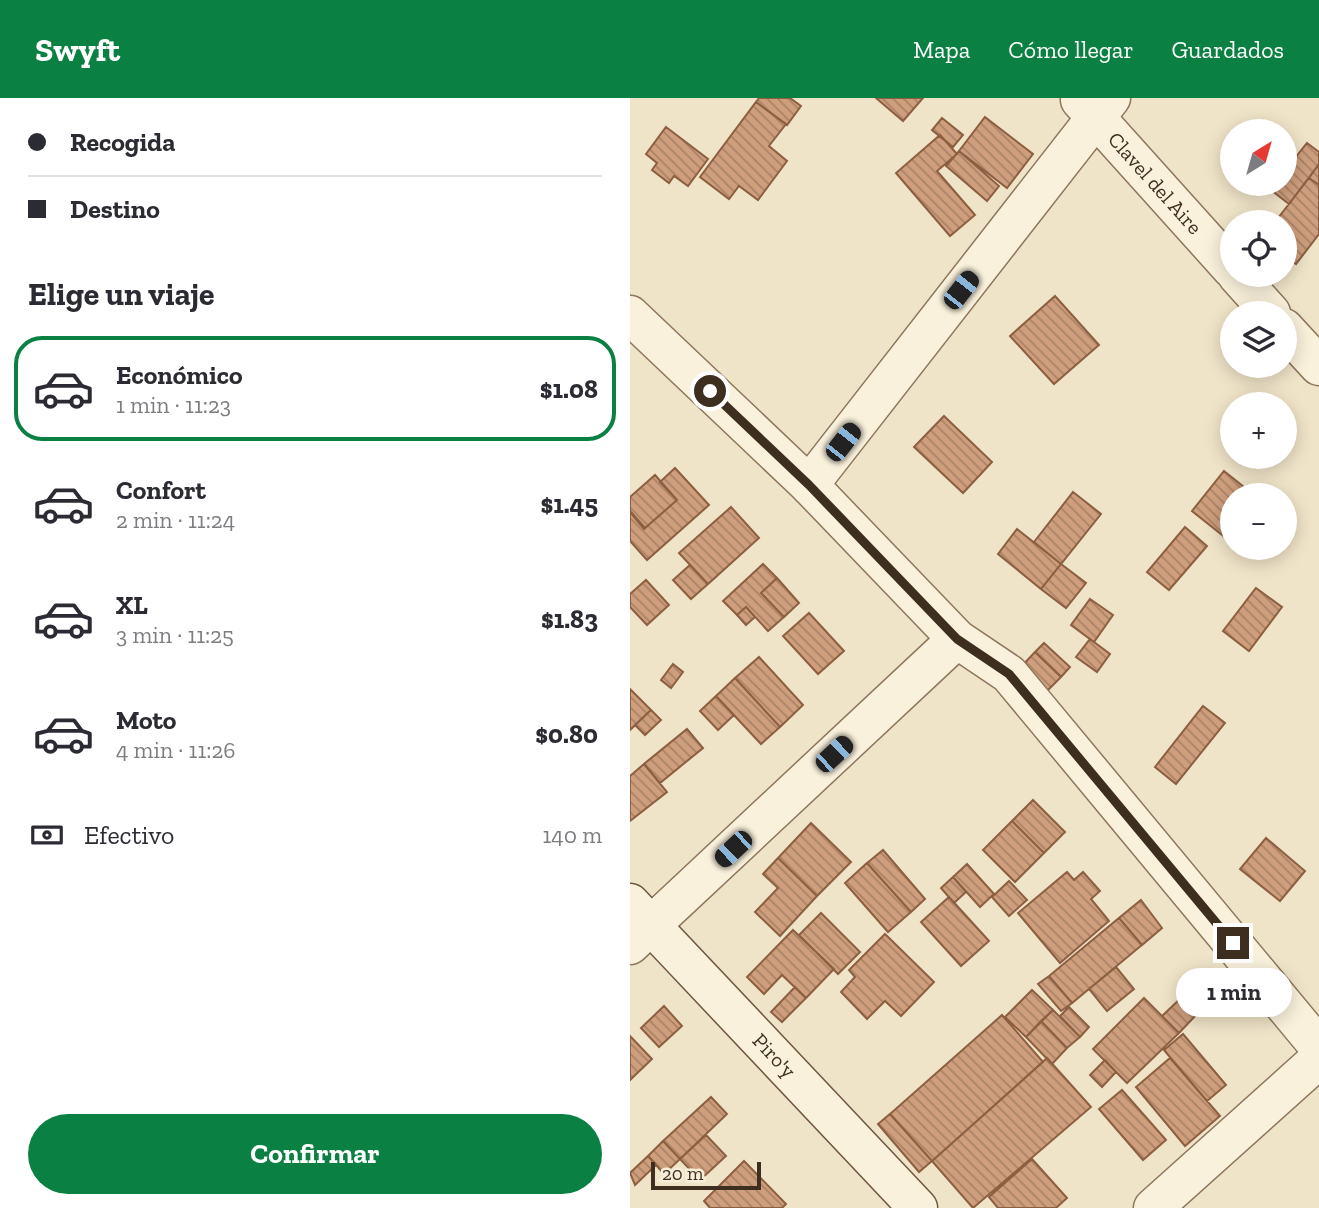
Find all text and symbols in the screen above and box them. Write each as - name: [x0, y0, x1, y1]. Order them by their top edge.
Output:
- text: Swyft: [35, 30, 120, 69]
- text: Mapa: [913, 35, 970, 64]
- text: Cómo llegar: [1008, 35, 1134, 64]
- text: Guardados: [1172, 35, 1284, 64]
- north arrow: [1220, 119, 1297, 196]
- map controls: [1220, 119, 1297, 560]
- text: Recogida: [70, 126, 175, 158]
- street label: Clavel del Aire: [1103, 127, 1208, 239]
- text: Destino: [70, 193, 160, 225]
- button: locate: [1220, 210, 1297, 287]
- car: [940, 267, 983, 313]
- text: Elige un viaje: [28, 275, 215, 313]
- button: layers: [1220, 301, 1297, 378]
- icon: car: [32, 357, 95, 420]
- text: Económico: [116, 359, 243, 391]
- text: $1.08: [540, 373, 598, 405]
- route start: [694, 375, 726, 407]
- text: 1 min · 11:23: [116, 391, 231, 419]
- button: +: [1220, 392, 1297, 469]
- car: [822, 419, 865, 465]
- icon: car: [32, 472, 95, 535]
- text: Confort: [116, 474, 206, 506]
- button: −: [1220, 483, 1297, 560]
- text: $1.45: [540, 488, 598, 520]
- text: 2 min · 11:24: [116, 506, 235, 534]
- icon: car: [32, 587, 95, 650]
- text: XL: [116, 589, 148, 621]
- text: $1.83: [541, 603, 598, 635]
- text: 3 min · 11:25: [116, 621, 234, 649]
- icon: car: [32, 702, 95, 765]
- text: Moto: [116, 704, 176, 736]
- text: $0.80: [535, 718, 598, 750]
- car: [812, 732, 857, 776]
- text: 4 min · 11:26: [116, 736, 236, 764]
- icon: cash: [28, 816, 66, 854]
- text: Efectivo: [84, 819, 174, 851]
- text: 140 m: [542, 821, 602, 849]
- car: [711, 827, 756, 871]
- route end: [1217, 927, 1249, 959]
- callout: 1 min: [1175, 968, 1291, 1016]
- text: 1 min: [1207, 978, 1261, 1006]
- street label: Piro'y: [748, 1028, 802, 1083]
- button: Confirmar: [28, 1114, 602, 1194]
- scale bar: [651, 1159, 761, 1191]
- text: 20 m: [662, 1162, 703, 1185]

